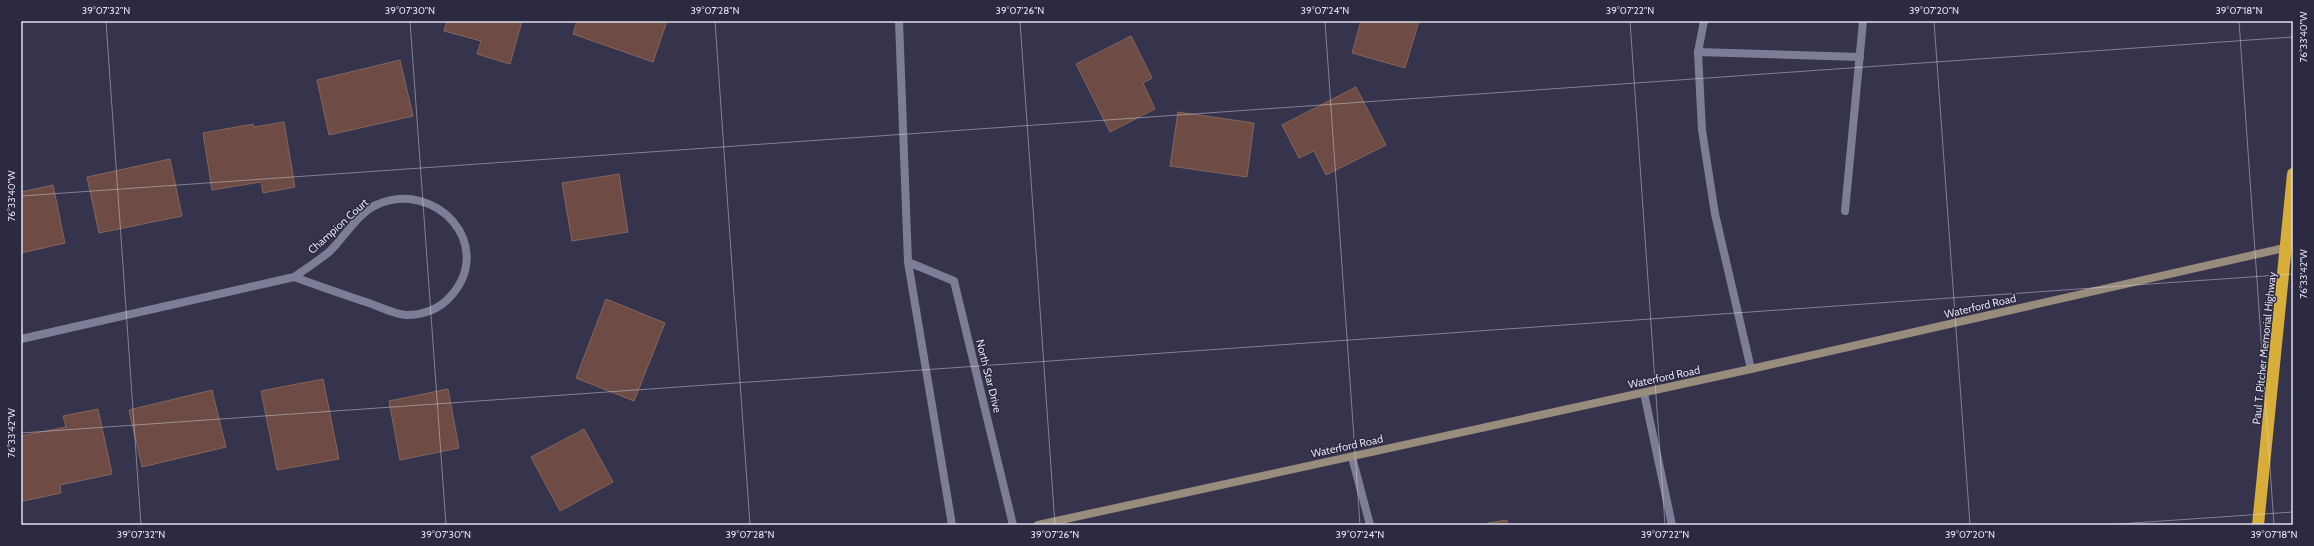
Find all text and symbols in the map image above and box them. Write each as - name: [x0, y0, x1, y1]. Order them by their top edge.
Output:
- text: 39°07'32"N: [82, 4, 130, 17]
- text: 39°07'30"N: [385, 4, 435, 17]
- text: 39°07'28"N: [690, 4, 740, 17]
- text: 39°07'26"N: [996, 4, 1044, 17]
- text: 39°07'24"N: [1301, 4, 1349, 17]
- text: 39°07'22"N: [1606, 4, 1654, 17]
- text: 39°07'20"N: [1909, 4, 1959, 17]
- text: 39°07'18"N: [2215, 4, 2263, 17]
- text: 76°33'40"W: [2297, 11, 2310, 63]
- text: 76°33'40"W: [5, 170, 18, 222]
- street label: Champion Court: [305, 195, 371, 257]
- text: 76°33'42"W: [2297, 249, 2310, 299]
- street label: Paul T. Pitcher Memorial Highway: [2249, 271, 2279, 425]
- street label: Waterford Road: [1943, 291, 2017, 321]
- street label: North Star Drive: [973, 338, 1005, 414]
- street label: Waterford Road: [1627, 363, 1701, 391]
- text: 76°33'42"W: [5, 408, 18, 458]
- street label: Waterford Road: [1310, 432, 1384, 460]
- text: 39°07'32"N: [117, 528, 165, 541]
- text: 39°07'30"N: [421, 528, 471, 541]
- text: 39°07'28"N: [725, 528, 775, 541]
- text: 39°07'26"N: [1031, 528, 1079, 541]
- text: 39°07'24"N: [1336, 528, 1384, 541]
- text: 39°07'22"N: [1641, 528, 1689, 541]
- text: 39°07'20"N: [1945, 528, 1995, 541]
- text: 39°07'18"N: [2250, 528, 2298, 541]

